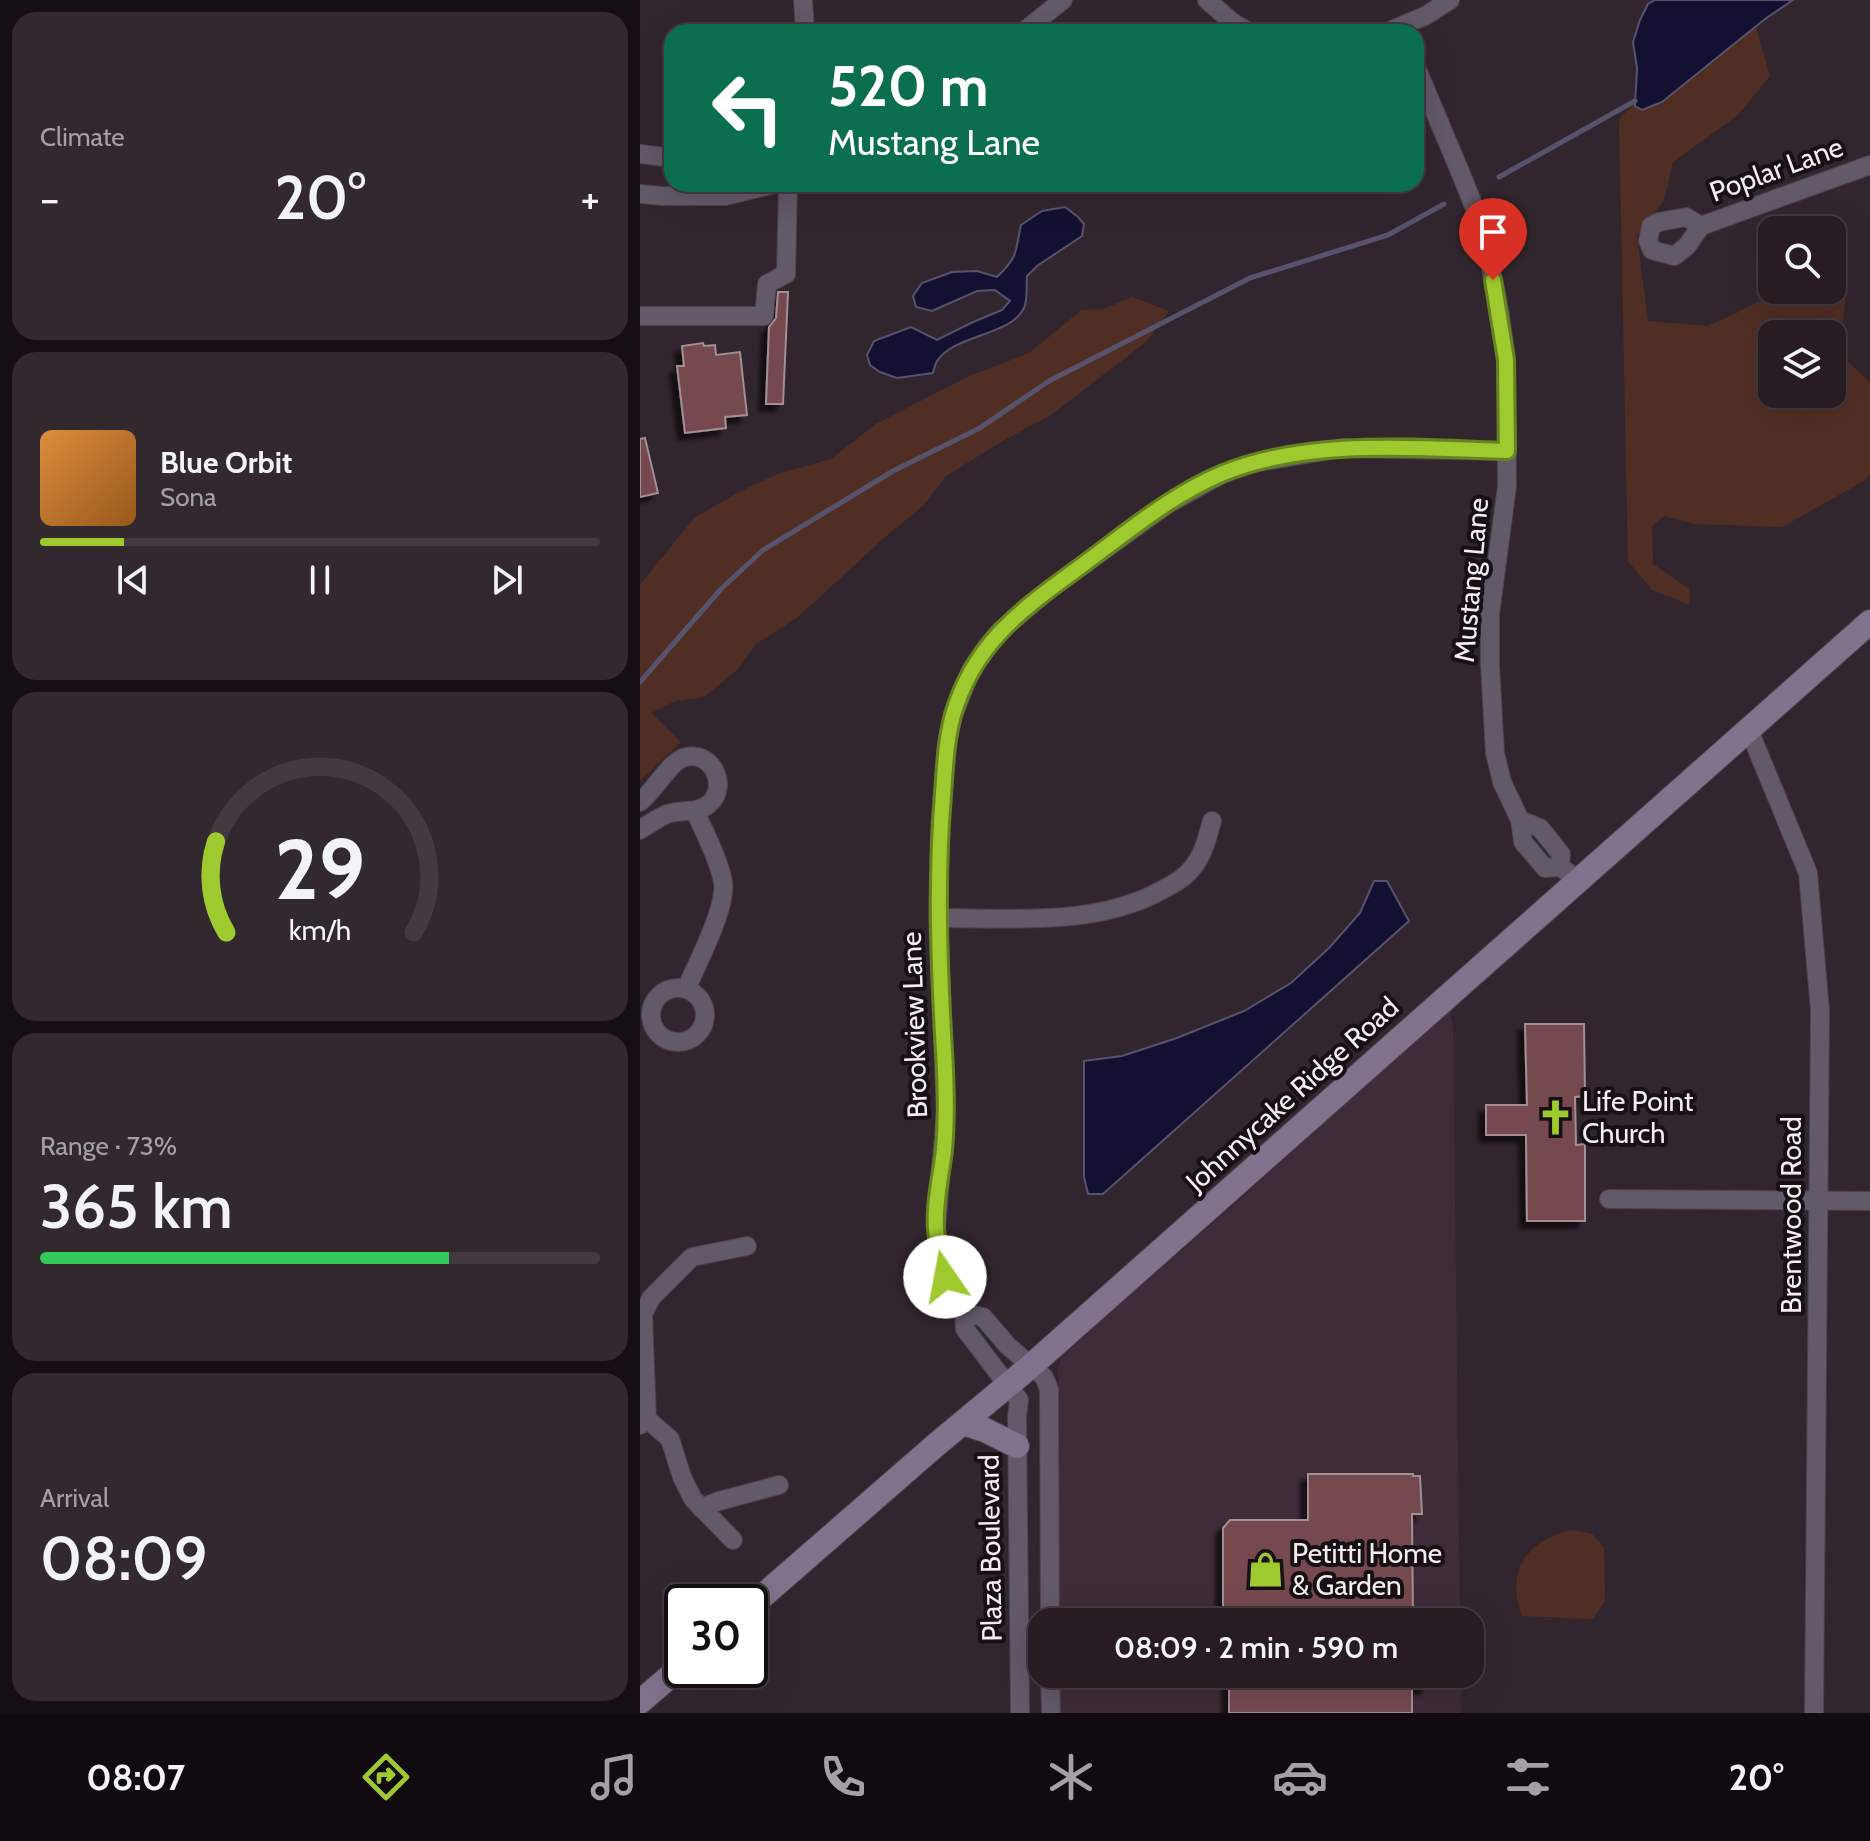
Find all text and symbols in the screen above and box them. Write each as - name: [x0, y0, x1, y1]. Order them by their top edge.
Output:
- text: 520 m: [828, 52, 989, 120]
- icon: left: [696, 56, 800, 160]
- text: Mustang Lane: [828, 120, 1040, 164]
- text: Climate: [40, 121, 125, 153]
- street label: Poplar Lane: [1705, 129, 1847, 209]
- text: 20°: [274, 161, 366, 234]
- text: −: [40, 172, 59, 225]
- text: +: [581, 172, 600, 225]
- pin: [1459, 198, 1527, 280]
- icon: arrive: [1471, 210, 1515, 254]
- map controls: [1758, 216, 1846, 408]
- button: search: [1758, 216, 1846, 304]
- button: layers: [1758, 320, 1846, 408]
- text: Blue Orbit: [160, 444, 292, 481]
- text: Sona: [160, 481, 217, 513]
- street label: Mustang Lane: [1447, 496, 1495, 664]
- icon: previous: [111, 558, 155, 602]
- icon: pause: [298, 558, 342, 602]
- icon: next: [485, 558, 529, 602]
- text: 29: [275, 818, 365, 919]
- text: km/h: [289, 912, 351, 947]
- street label: Brookview Lane: [894, 931, 934, 1119]
- street label: Johnnycake Ridge Road: [1178, 990, 1405, 1199]
- place label: Life Point Church: [1582, 1084, 1693, 1150]
- church icon: Life Point Church: [1537, 1098, 1575, 1136]
- street label: Brentwood Road: [1774, 1116, 1808, 1314]
- text: Range · 73%: [40, 1130, 177, 1162]
- text: 365 km: [40, 1170, 233, 1243]
- position arrow: [903, 1235, 987, 1319]
- street label: Plaza Boulevard: [971, 1454, 1009, 1642]
- text: Arrival: [40, 1482, 109, 1514]
- text: 08:09: [40, 1522, 208, 1595]
- place label: Petitti Home & Garden: [1292, 1536, 1442, 1602]
- shop icon: Petitti Home & Garden: [1247, 1550, 1285, 1588]
- speed limit sign: 30: [664, 1584, 768, 1688]
- text: 08:09 · 2 min · 590 m: [1114, 1629, 1398, 1666]
- icon: directions: [358, 1749, 414, 1805]
- icon: music: [586, 1749, 642, 1805]
- icon: phone: [815, 1749, 871, 1805]
- icon: climate: [1043, 1749, 1099, 1805]
- icon: car: [1272, 1749, 1328, 1805]
- icon: filters: [1500, 1749, 1556, 1805]
- text: 08:07: [86, 1755, 185, 1799]
- text: 20°: [1729, 1755, 1784, 1799]

